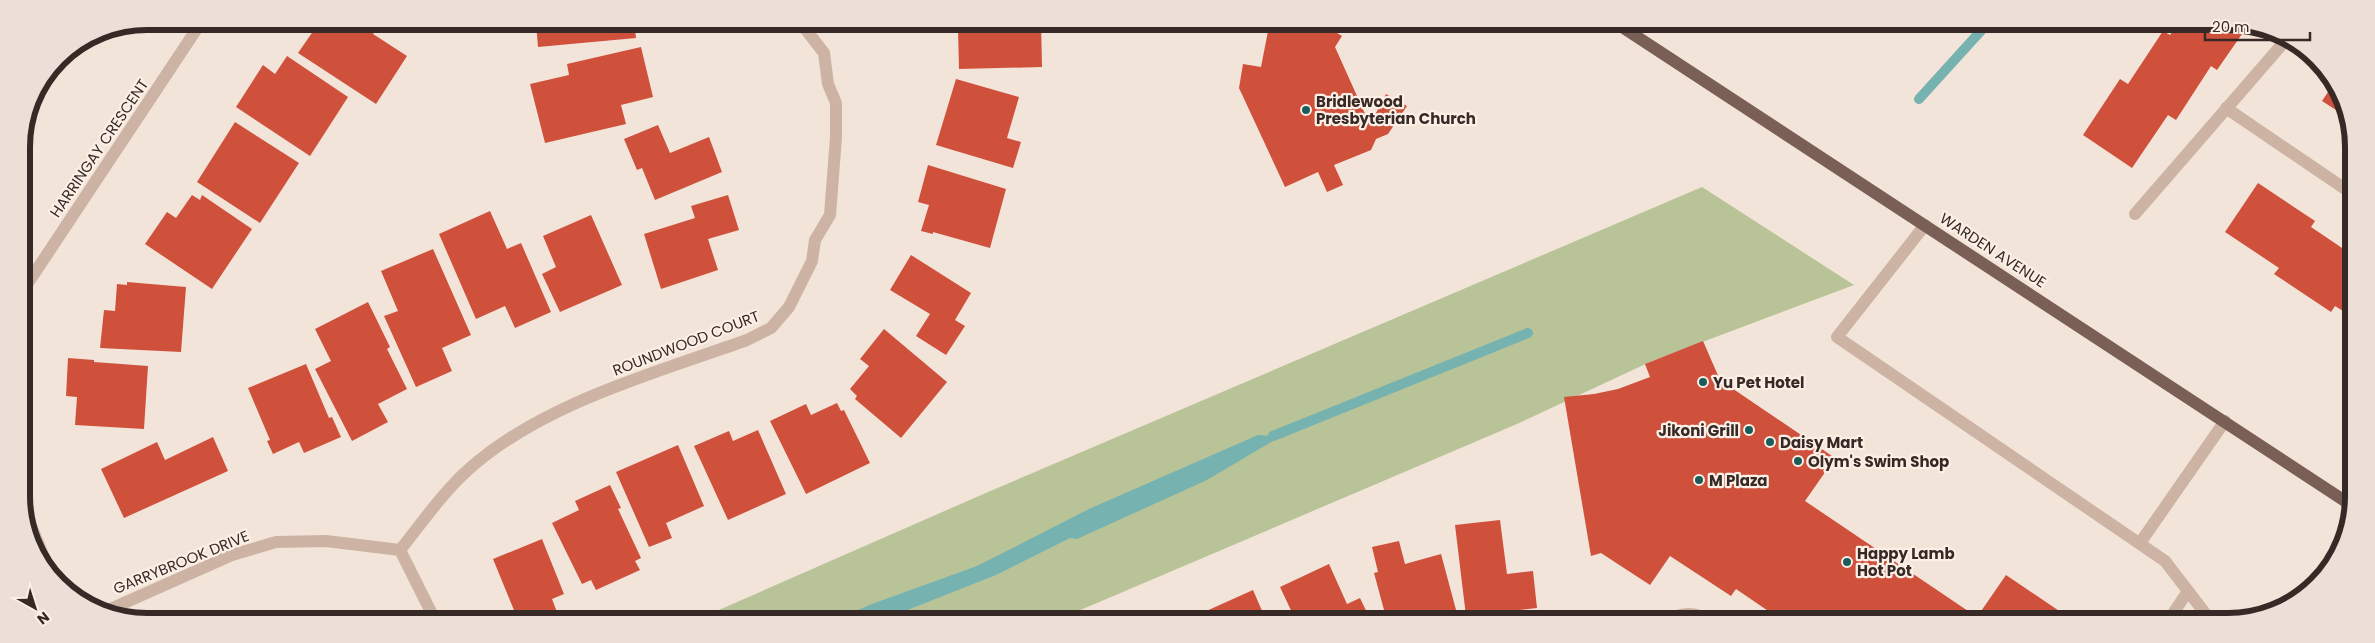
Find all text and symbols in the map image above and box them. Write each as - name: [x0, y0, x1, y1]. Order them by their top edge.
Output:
- scale bar: [2205, 10, 2310, 42]
- text: 20 m: [2212, 16, 2250, 37]
- street label: HARRINGAY CRESCENT: [45, 75, 153, 221]
- place label: Bridlewood Presbyterian Church: [1316, 91, 1476, 129]
- marker: Bridlewood Presbyterian Church: [1300, 104, 1312, 116]
- street label: WARDEN AVENUE: [1936, 208, 2050, 292]
- street label: ROUNDWOOD COURT: [610, 305, 762, 381]
- place label: Yu Pet Hotel: [1713, 372, 1805, 393]
- marker: Yu Pet Hotel: [1697, 376, 1709, 388]
- place label: Jikoni Grill: [1658, 420, 1739, 441]
- marker: Jikoni Grill: [1743, 424, 1755, 436]
- place label: Daisy Mart: [1780, 432, 1863, 453]
- marker: Daisy Mart: [1764, 436, 1776, 448]
- place label: Olym's Swim Shop: [1808, 451, 1949, 472]
- marker: Olym's Swim Shop: [1792, 455, 1804, 467]
- place label: M Plaza: [1709, 470, 1768, 491]
- marker: M Plaza: [1693, 474, 1705, 486]
- street label: GARRYBROOK DRIVE: [110, 525, 252, 599]
- place label: Happy Lamb Hot Pot: [1857, 543, 1955, 581]
- marker: Happy Lamb Hot Pot: [1841, 556, 1853, 568]
- north arrow: [10, 583, 60, 633]
- text: N: [33, 607, 54, 629]

